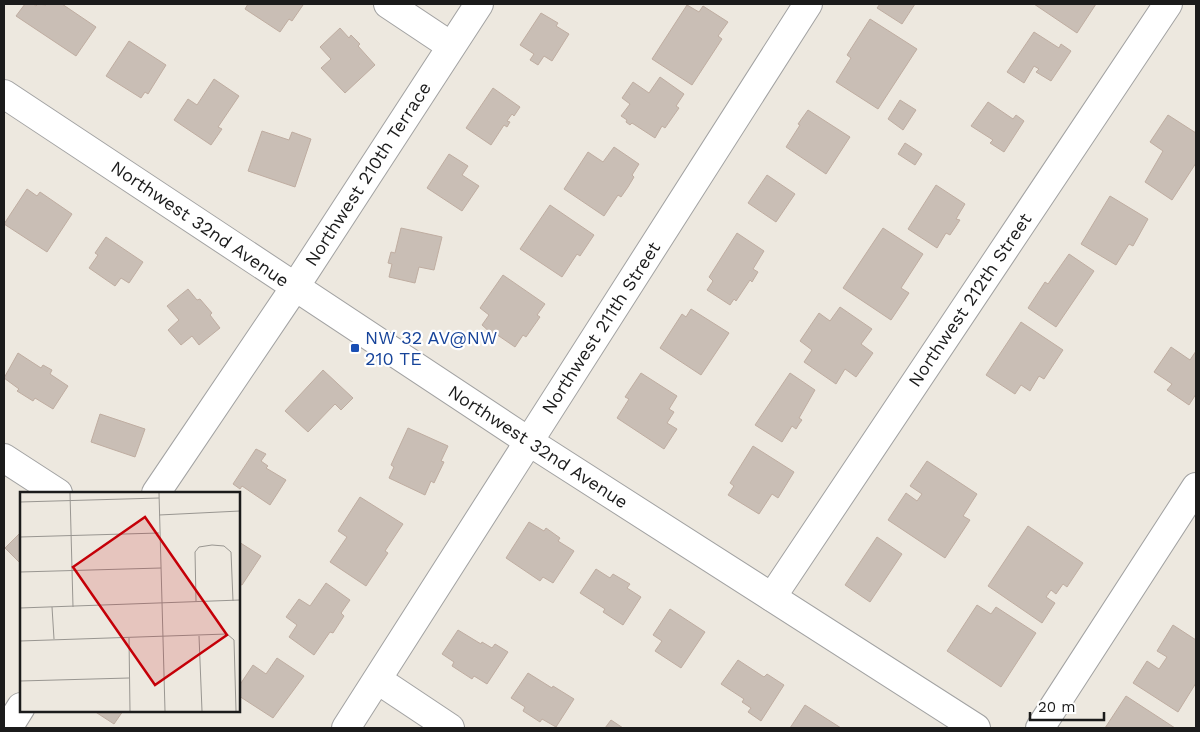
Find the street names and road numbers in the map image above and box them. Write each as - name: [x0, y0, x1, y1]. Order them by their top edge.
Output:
- street label: Northwest 210th Terrace: [300, 78, 435, 270]
- street label: Northwest 32nd Avenue: [107, 156, 293, 291]
- street label: Northwest 212th Street: [904, 209, 1036, 390]
- street label: Northwest 211th Street: [537, 237, 664, 418]
- street label: Northwest 32nd Avenue: [444, 381, 632, 513]

